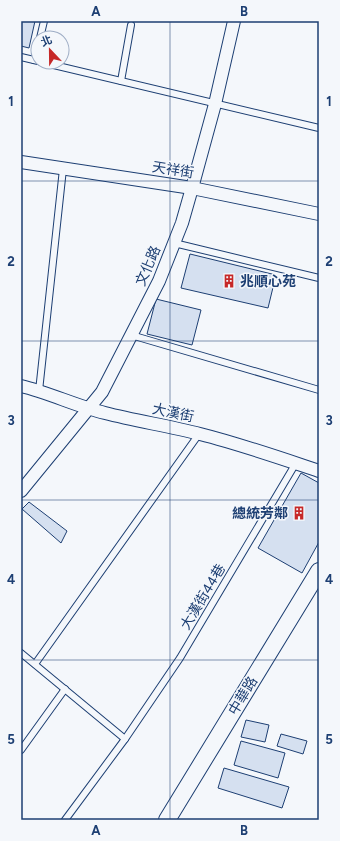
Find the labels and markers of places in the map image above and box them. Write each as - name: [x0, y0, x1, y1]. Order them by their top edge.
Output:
- building icon: 兆順心苑: [221, 273, 237, 289]
- place label: 兆順心苑: [240, 273, 296, 290]
- place label: 總統芳鄰: [232, 505, 288, 522]
- building icon: 總統芳鄰: [291, 505, 307, 521]

